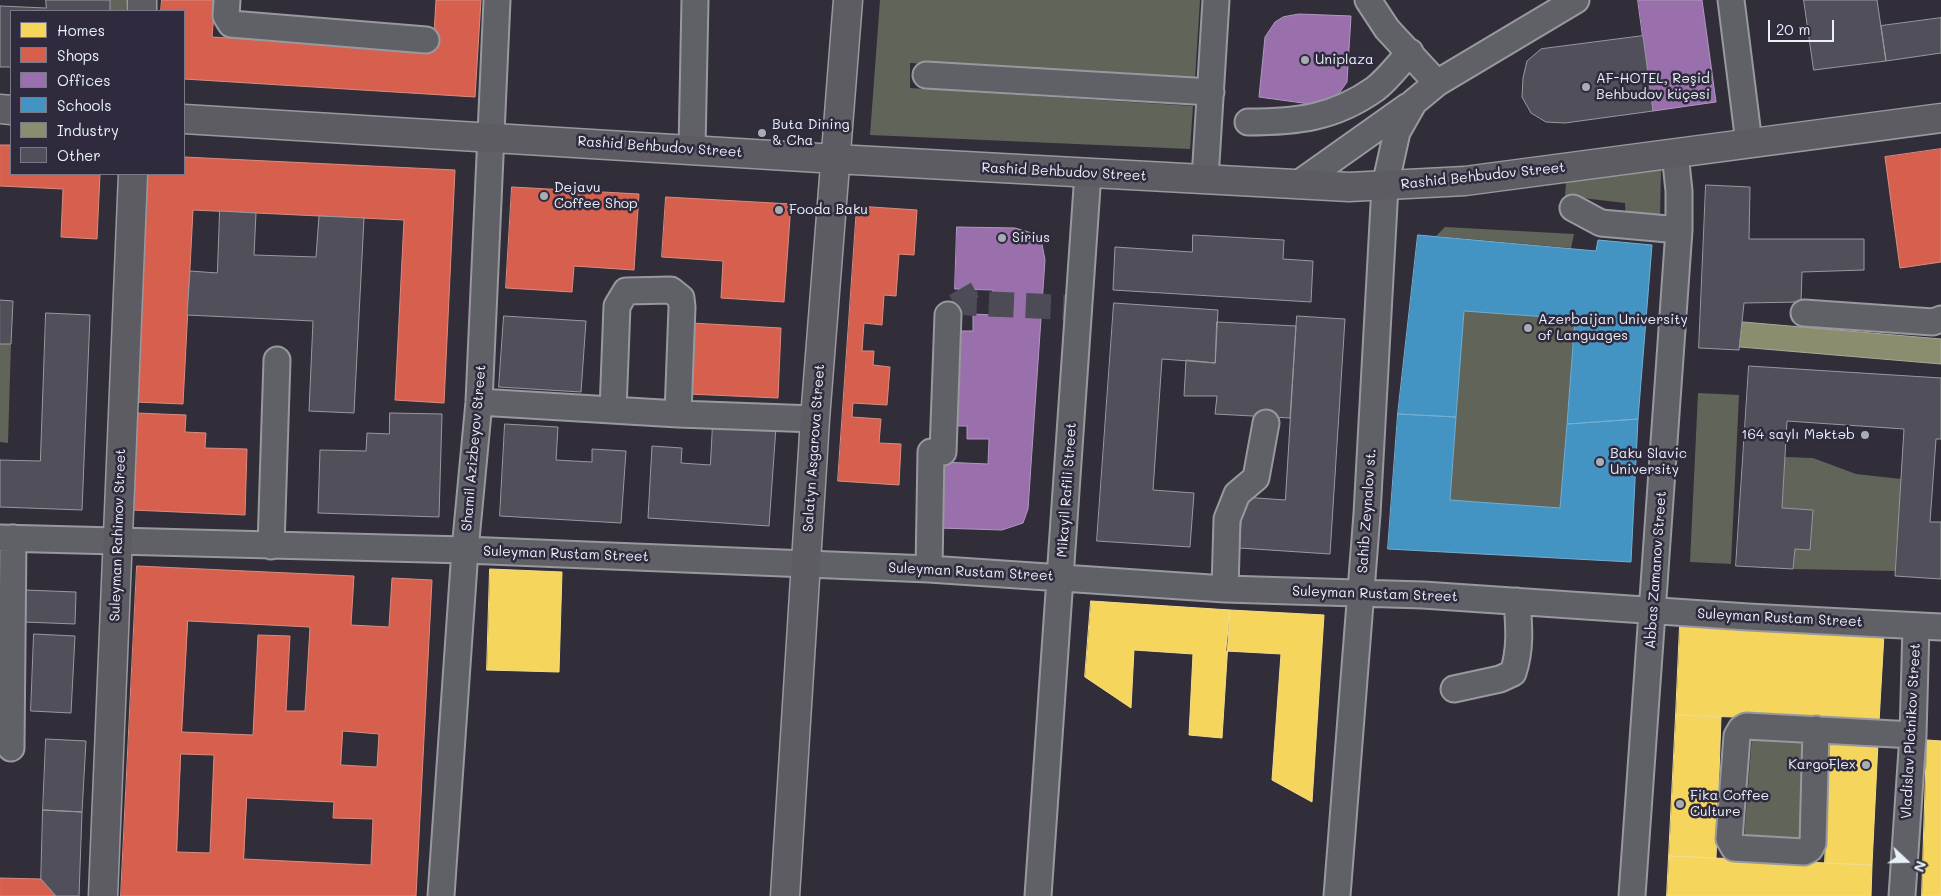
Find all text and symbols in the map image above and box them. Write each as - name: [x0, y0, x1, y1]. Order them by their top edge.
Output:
- legend: [10, 10, 185, 175]
- scale bar: [1771, 10, 1837, 42]
- text: 20 m: [1776, 19, 1810, 39]
- text: Homes: [57, 20, 105, 40]
- text: Shops: [57, 45, 99, 65]
- place label: Uniplaza: [1315, 52, 1374, 68]
- marker: Uniplaza: [1299, 54, 1311, 66]
- text: Offices: [57, 70, 111, 90]
- place label: AF-HOTEL, Rəşid Behbudov küçəsi: [1596, 71, 1710, 104]
- marker: AF-HOTEL, Rəşid Behbudov küçəsi: [1580, 81, 1592, 93]
- text: Schools: [57, 95, 112, 115]
- place label: Buta Dining & Cha: [772, 117, 850, 150]
- text: Industry: [57, 120, 119, 140]
- marker: Buta Dining & Cha: [756, 127, 768, 139]
- street label: Rashid Behbudov Street: [577, 133, 743, 161]
- text: Other: [57, 145, 101, 165]
- street label: Rashid Behbudov Street: [981, 159, 1147, 185]
- street label: Rashid Behbudov Street: [1400, 159, 1566, 193]
- place label: Dejavu Coffee Shop: [554, 180, 638, 212]
- marker: Dejavu Coffee Shop: [538, 190, 550, 202]
- place label: Fooda Baku: [789, 202, 868, 218]
- marker: Fooda Baku: [773, 204, 785, 216]
- place label: Sirius: [1012, 230, 1050, 246]
- marker: Sirius: [996, 232, 1008, 244]
- place label: Azerbaijan University of Languages: [1538, 312, 1688, 344]
- marker: Azerbaijan University of Languages: [1522, 322, 1534, 334]
- street label: Salatyn Asgarova Street: [800, 363, 828, 533]
- street label: Shamil Azizbeyov Street: [458, 364, 490, 532]
- street label: Mikayil Rafili Street: [1054, 422, 1080, 558]
- place label: 164 saylı Məktəb: [1741, 427, 1855, 443]
- marker: 164 saylı Məktəb: [1859, 429, 1871, 441]
- place label: Baku Slavic University: [1610, 446, 1687, 478]
- street label: Suleyman Rahimov Street: [107, 448, 129, 622]
- street label: Sahib Zeynalov st.: [1354, 448, 1380, 574]
- marker: Baku Slavic University: [1594, 456, 1606, 468]
- street label: Abbas Zamanov Street: [1642, 491, 1670, 649]
- street label: Suleyman Rustam Street: [483, 543, 649, 565]
- street label: Suleyman Rustam Street: [888, 559, 1054, 585]
- street label: Suleyman Rustam Street: [1292, 583, 1458, 605]
- street label: Suleyman Rustam Street: [1697, 605, 1863, 631]
- street label: Vladislav Plotnikov Street: [1898, 643, 1924, 819]
- place label: KargoFlex: [1788, 757, 1856, 773]
- marker: KargoFlex: [1860, 759, 1872, 771]
- place label: Fika Coffee Culture: [1690, 788, 1769, 820]
- marker: Fika Coffee Culture: [1674, 798, 1686, 810]
- north arrow: [1881, 836, 1931, 886]
- text: N: [1910, 858, 1931, 875]

